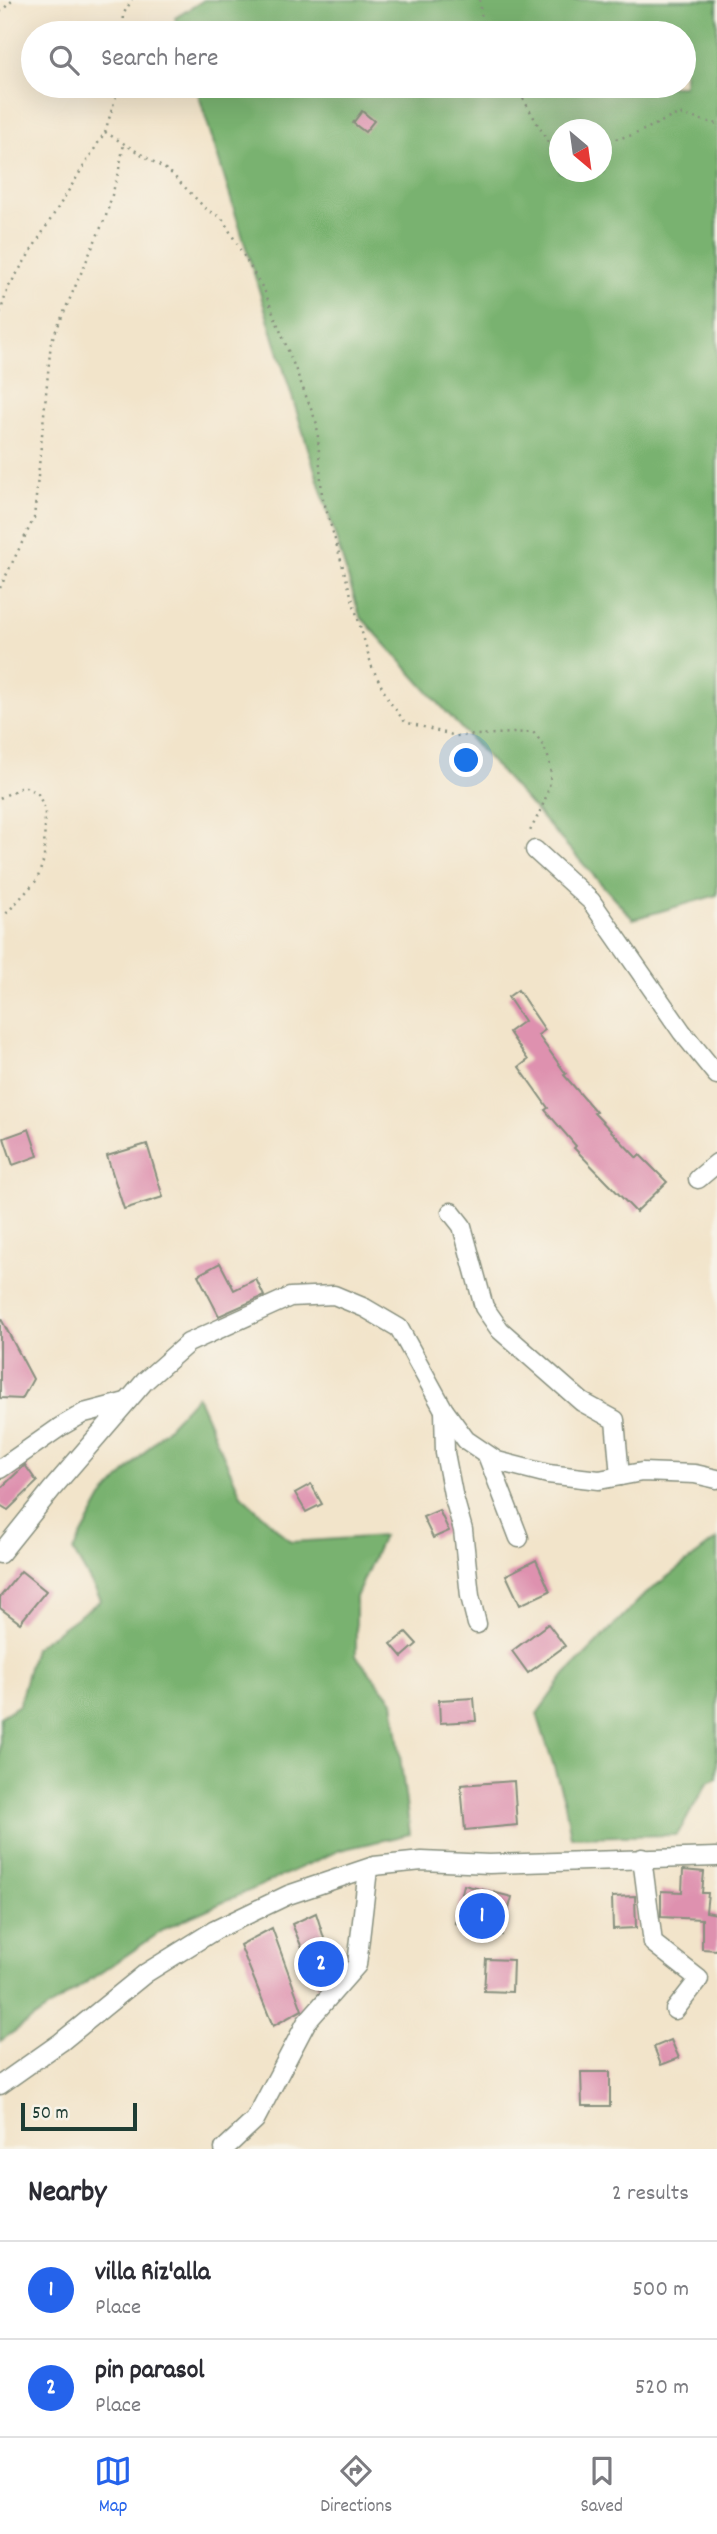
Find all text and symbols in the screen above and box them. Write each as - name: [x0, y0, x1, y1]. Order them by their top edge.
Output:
- search box: [21, 21, 696, 98]
- icon: search: [45, 41, 83, 79]
- text: Search here: [101, 41, 219, 78]
- north arrow: [549, 119, 612, 182]
- your location: [449, 743, 483, 777]
- pin: 1: [459, 1890, 505, 1942]
- pin: 2: [298, 1938, 344, 1990]
- scale bar: [21, 2100, 136, 2132]
- text: 50 m: [32, 2101, 69, 2128]
- text: Nearby: [28, 2173, 106, 2216]
- text: 2 results: [612, 2178, 689, 2211]
- text: villa Riz'alla: [95, 2255, 210, 2292]
- text: 1: [48, 2274, 54, 2307]
- text: 500 m: [632, 2274, 689, 2307]
- text: Place: [95, 2292, 141, 2325]
- text: pin parasol: [95, 2353, 204, 2390]
- text: 2: [46, 2372, 56, 2405]
- text: 520 m: [635, 2372, 689, 2405]
- text: Place: [95, 2390, 141, 2423]
- tab: Map: [94, 2452, 132, 2521]
- tab: Directions: [320, 2452, 392, 2521]
- tab: Saved: [580, 2452, 623, 2521]

